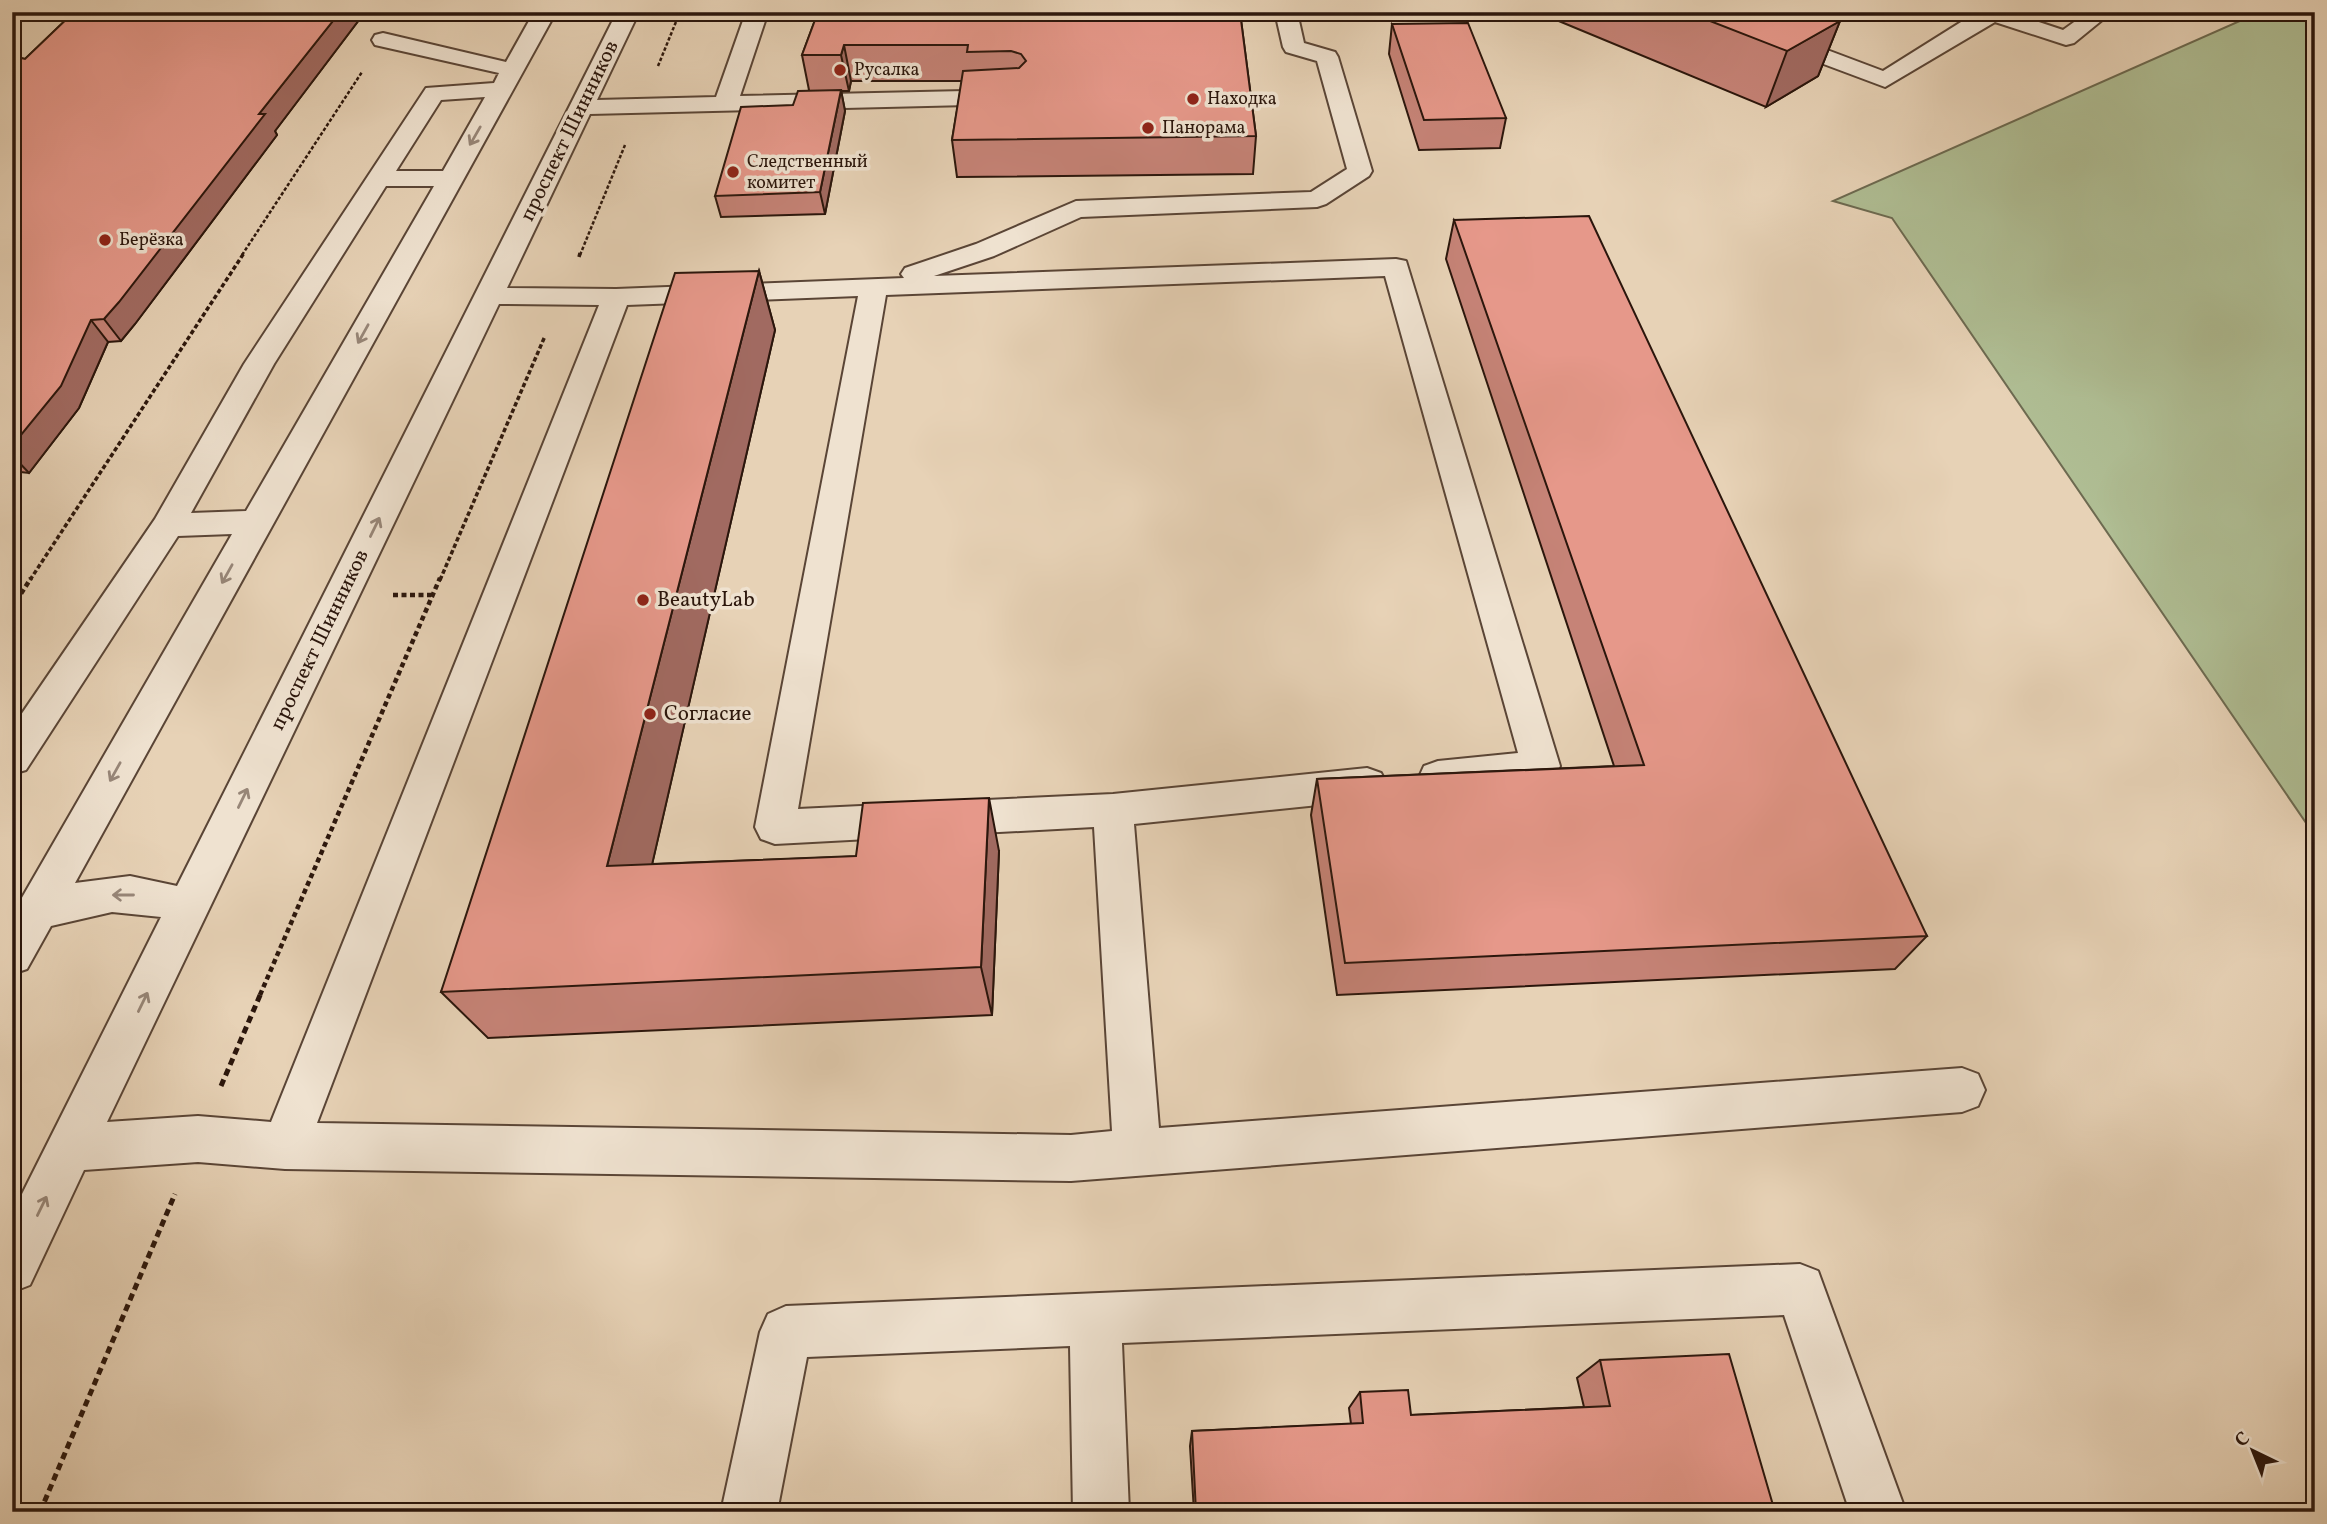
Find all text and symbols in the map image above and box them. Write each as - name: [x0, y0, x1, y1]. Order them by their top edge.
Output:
- street label: проспект Шинников: [514, 36, 626, 226]
- place label: Русалка: [854, 58, 919, 83]
- marker: Русалка: [832, 62, 848, 78]
- place label: Находка: [1207, 87, 1277, 112]
- marker: Находка: [1185, 91, 1201, 107]
- place label: Панорама: [1162, 116, 1245, 141]
- marker: Панорама: [1140, 120, 1156, 136]
- one-way arrow: [468, 125, 482, 145]
- place label: Следственный комитет: [747, 150, 868, 196]
- marker: Следственный комитет: [725, 164, 741, 180]
- place label: Берёзка: [119, 228, 184, 253]
- marker: Берёзка: [97, 232, 113, 248]
- one-way arrow: [356, 323, 370, 343]
- one-way arrow: [369, 517, 383, 538]
- street label: проспект Шинников: [264, 545, 376, 735]
- one-way arrow: [220, 564, 234, 584]
- place label: BeautyLab: [657, 586, 755, 615]
- marker: BeautyLab: [635, 592, 651, 608]
- place label: Согласие: [664, 700, 752, 729]
- marker: Согласие: [642, 706, 658, 722]
- one-way arrow: [108, 762, 122, 782]
- one-way arrow: [236, 788, 250, 809]
- one-way arrow: [112, 888, 135, 902]
- one-way arrow: [136, 992, 150, 1013]
- one-way arrow: [36, 1196, 50, 1217]
- north arrow: [2218, 1416, 2288, 1486]
- text: С: [2229, 1426, 2256, 1454]

